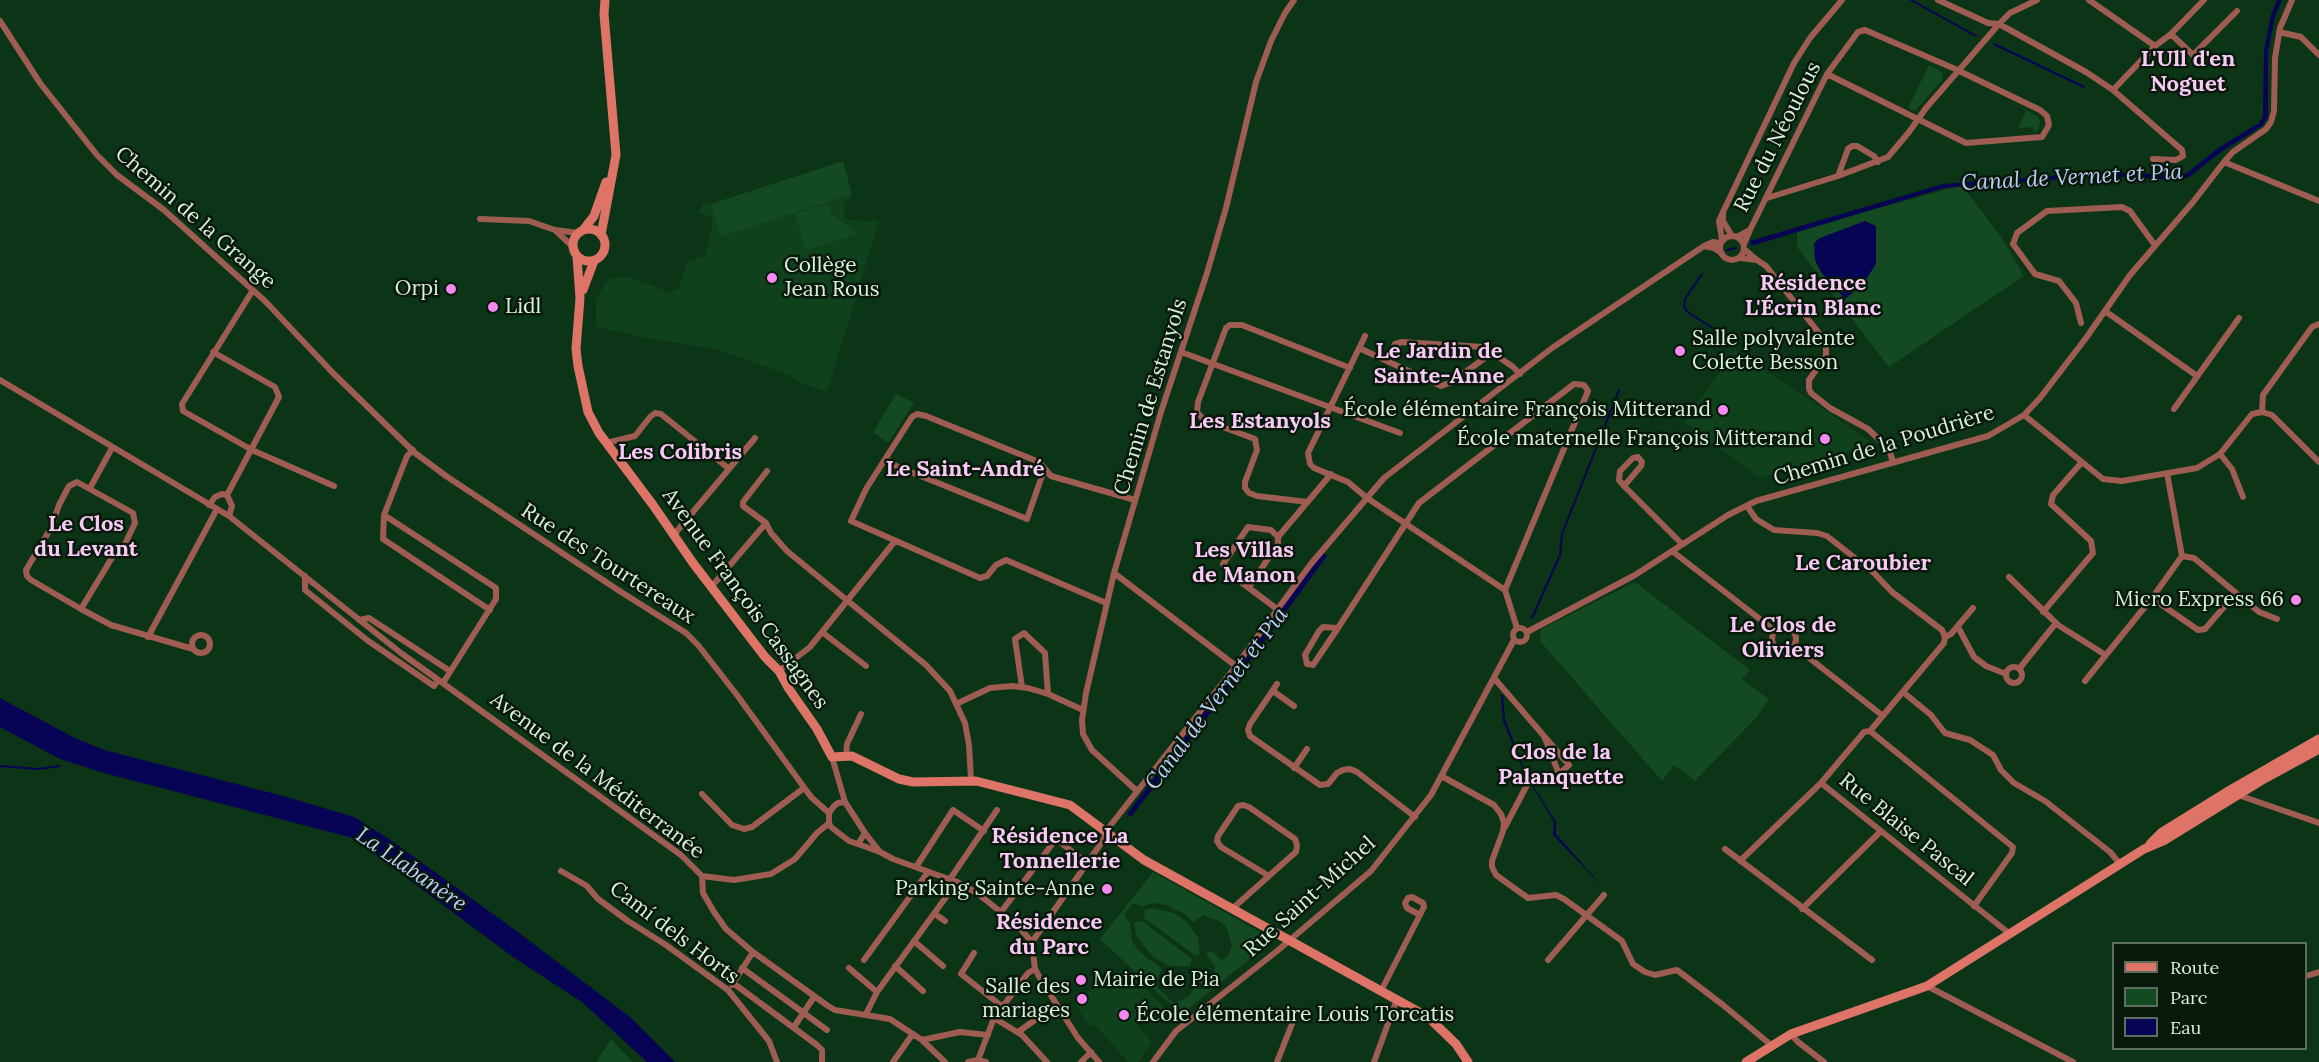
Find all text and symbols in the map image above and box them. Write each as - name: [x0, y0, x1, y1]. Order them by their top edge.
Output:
- district label: L'Ull d'en Noguet: [2141, 47, 2235, 98]
- street label: Rue du Néoulous: [1729, 58, 1827, 216]
- street label: Chemin de la Grange: [110, 141, 280, 295]
- water label: Canal de Vernet et Pia: [1961, 159, 2183, 197]
- place label: Collège Jean Rous: [784, 253, 880, 303]
- marker: Collège Jean Rous: [765, 271, 779, 285]
- district label: Résidence L'Écrin Blanc: [1745, 271, 1881, 322]
- place label: Orpi: [395, 276, 439, 302]
- marker: Orpi: [444, 282, 458, 296]
- place label: Lidl: [505, 294, 541, 320]
- street label: Chemin de Estanyols: [1109, 296, 1193, 498]
- marker: Lidl: [486, 300, 500, 314]
- place label: Salle polyvalente Colette Besson: [1692, 326, 1855, 376]
- district label: Le Jardin de Sainte-Anne: [1374, 339, 1504, 390]
- marker: Salle polyvalente Colette Besson: [1673, 344, 1687, 358]
- place label: École élémentaire François Mitterand: [1343, 397, 1711, 423]
- street label: Chemin de la Poudrière: [1770, 400, 1998, 492]
- marker: École élémentaire François Mitterand: [1716, 403, 1730, 417]
- district label: Les Estanyols: [1189, 409, 1331, 435]
- place label: École maternelle François Mitterand: [1457, 426, 1813, 452]
- marker: École maternelle François Mitterand: [1818, 432, 1832, 446]
- district label: Les Colibris: [618, 440, 742, 466]
- district label: Le Saint-André: [885, 457, 1045, 483]
- street label: Avenue François Cassagnes: [657, 484, 833, 714]
- street label: Rue des Tourtereaux: [516, 498, 700, 630]
- district label: Le Clos du Levant: [34, 512, 138, 564]
- district label: Les Villas de Manon: [1192, 538, 1296, 590]
- district label: Le Caroubier: [1795, 551, 1931, 577]
- place label: Micro Express 66: [2115, 587, 2284, 613]
- marker: Micro Express 66: [2289, 593, 2303, 607]
- water label: Canal de Vernet et Pia: [1140, 603, 1294, 795]
- district label: Le Clos de Oliviers: [1730, 613, 1836, 664]
- street label: Avenue de la Méditerranée: [485, 687, 709, 865]
- district label: Clos de la Palanquette: [1498, 740, 1624, 792]
- street label: Rue Blaise Pascal: [1834, 768, 1978, 892]
- water label: La Llabanère: [351, 822, 471, 918]
- district label: Résidence La Tonnellerie: [991, 824, 1129, 876]
- street label: Rue Saint-Michel: [1239, 831, 1381, 963]
- street label: Camí dels Horts: [604, 876, 744, 990]
- place label: Parking Sainte-Anne: [895, 876, 1095, 902]
- marker: Parking Sainte-Anne: [1100, 882, 1114, 896]
- district label: Résidence du Parc: [996, 910, 1102, 962]
- legend: [2112, 942, 2307, 1050]
- text: Route: [2170, 956, 2219, 979]
- place label: Mairie de Pia: [1093, 967, 1220, 993]
- marker: Mairie de Pia: [1074, 973, 1088, 987]
- place label: Salle des mariages: [982, 974, 1070, 1024]
- text: Parc: [2170, 986, 2207, 1009]
- marker: Salle des mariages: [1075, 992, 1089, 1006]
- place label: École élémentaire Louis Torcatis: [1136, 1002, 1454, 1028]
- marker: École élémentaire Louis Torcatis: [1117, 1008, 1131, 1022]
- text: Eau: [2170, 1016, 2201, 1039]

